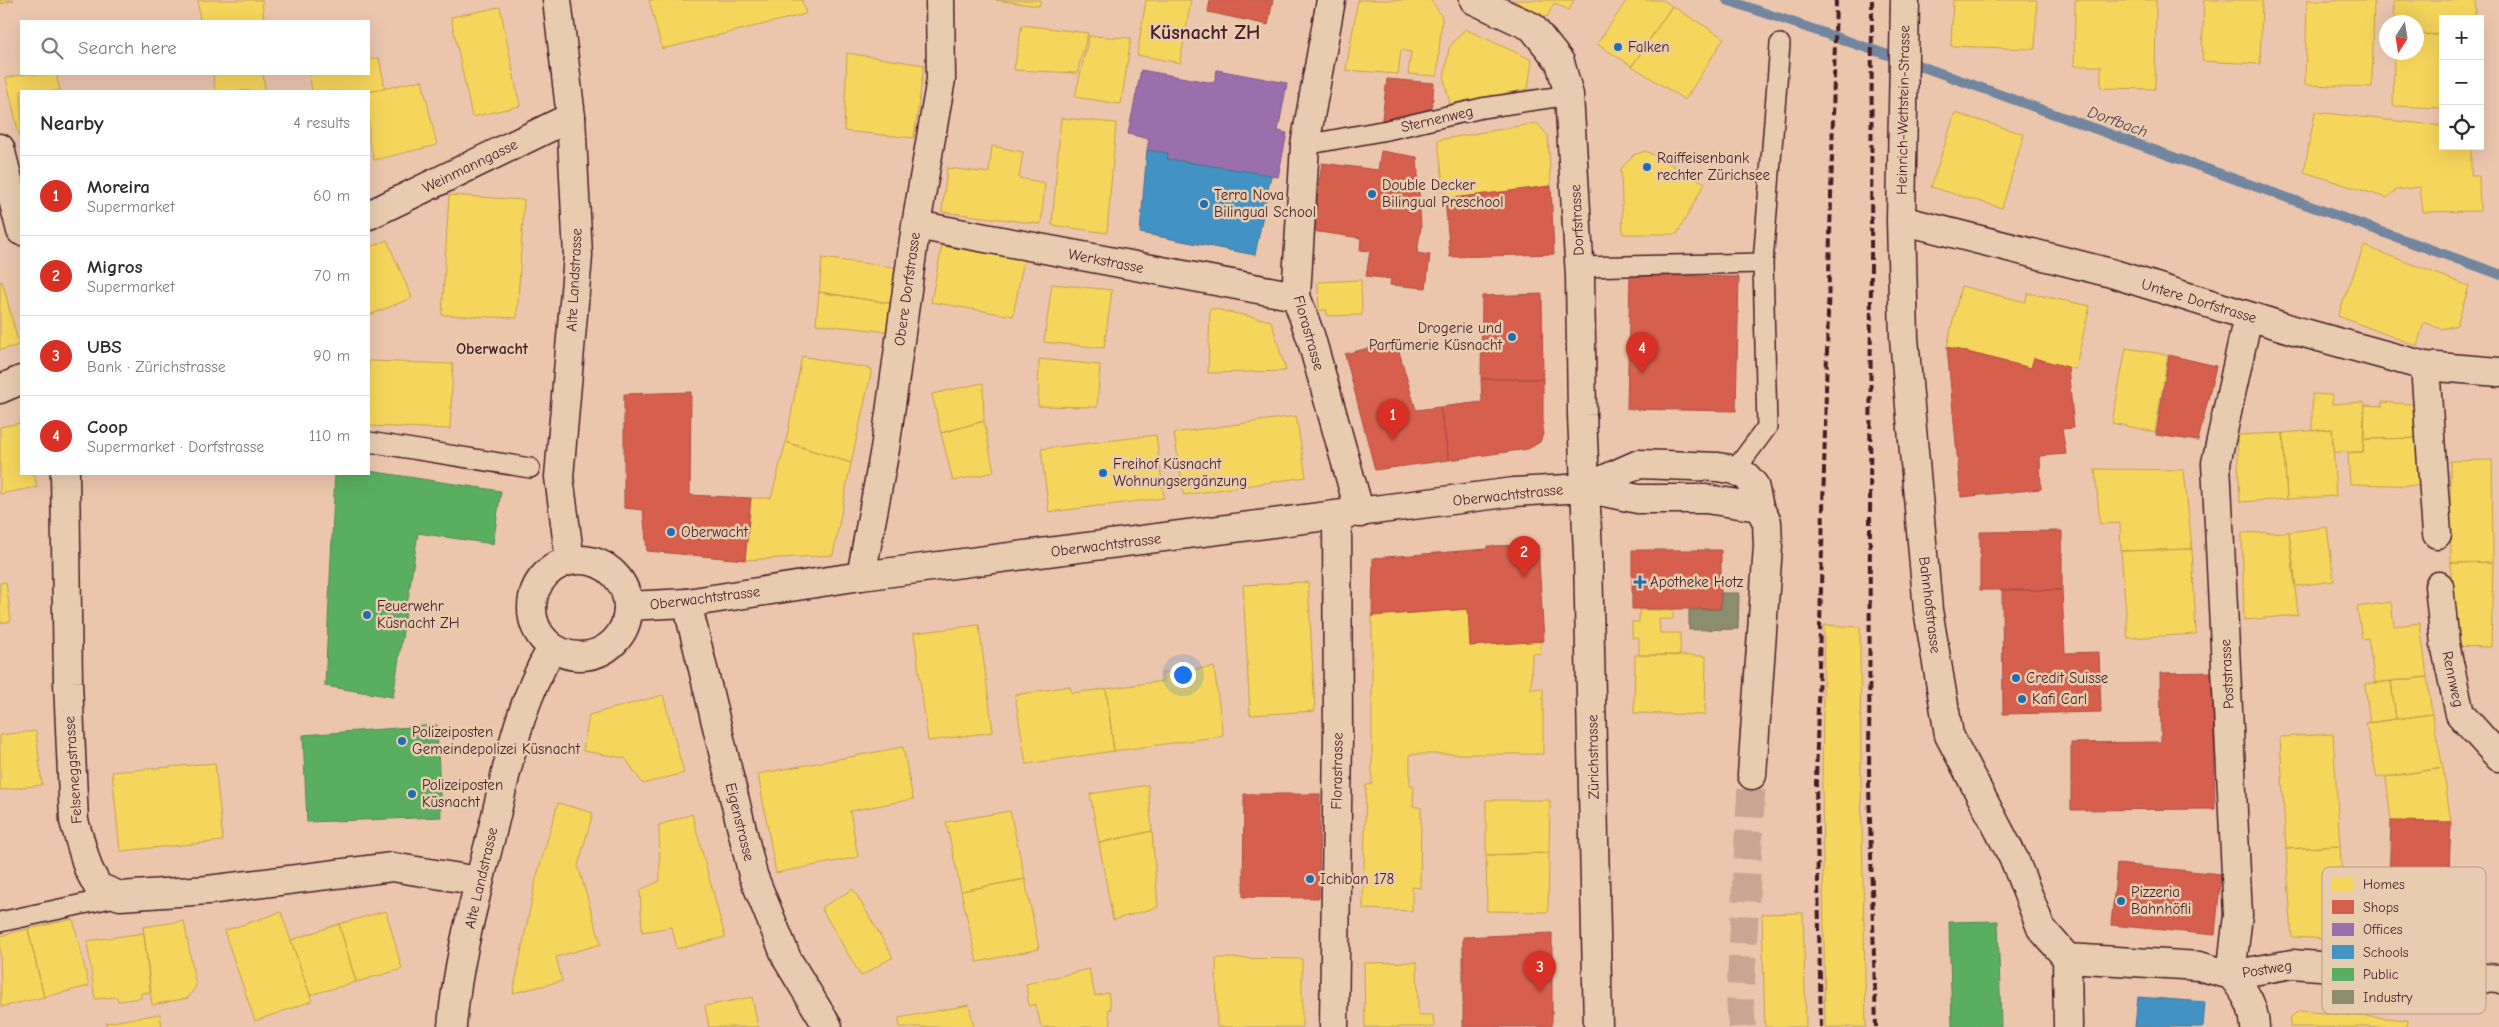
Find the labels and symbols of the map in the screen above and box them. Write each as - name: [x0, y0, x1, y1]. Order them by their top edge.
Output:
- north arrow: [2379, 15, 2424, 60]
- district label: Küsnacht ZH: [1150, 21, 1260, 44]
- street label: Heinrich-Wettstein-Strasse: [1893, 25, 1913, 195]
- place label: Falken: [1628, 38, 1670, 56]
- marker: Falken: [1612, 41, 1624, 53]
- street label: Sternenweg: [1399, 102, 1475, 136]
- water label: Dorfbach: [2085, 103, 2150, 141]
- street label: Weinmanngasse: [420, 135, 521, 197]
- place label: Raiffeisenbank rechter Zürichsee: [1657, 149, 1771, 184]
- marker: Raiffeisenbank rechter Zürichsee: [1641, 161, 1653, 173]
- place label: Double Decker Bilingual Preschool: [1382, 176, 1504, 211]
- street label: Dorfstrasse: [1566, 183, 1588, 256]
- place label: Terra Nova Bilingual School: [1214, 186, 1316, 221]
- marker: Double Decker Bilingual Preschool: [1366, 188, 1378, 200]
- marker: Terra Nova Bilingual School: [1198, 198, 1210, 210]
- street label: Alte Landstrasse: [562, 227, 586, 332]
- street label: Obere Dorfstrasse: [890, 230, 924, 347]
- street label: Werkstrasse: [1067, 245, 1146, 277]
- street label: Untere Dorfstrasse: [2139, 275, 2259, 327]
- street label: Florastrasse: [1290, 293, 1328, 373]
- place label: Drogerie und Parfümerie Küsnacht: [1369, 319, 1503, 354]
- marker: Drogerie und Parfümerie Küsnacht: [1506, 331, 1518, 343]
- pin: 4: [1626, 332, 1658, 373]
- district label: Oberwacht: [456, 340, 529, 358]
- pin: 1: [1377, 399, 1409, 440]
- place label: Freihof Küsnacht Wohnungsergänzung: [1113, 455, 1247, 490]
- marker: Freihof Küsnacht Wohnungsergänzung: [1097, 467, 1109, 479]
- street label: Oberwachtstrasse: [1452, 480, 1565, 510]
- place label: Oberwacht: [681, 523, 749, 541]
- marker: Oberwacht: [665, 526, 677, 538]
- street label: Oberwachtstrasse: [1050, 529, 1163, 561]
- pin: 2: [1508, 536, 1540, 577]
- street label: Bahnhofstrasse: [1915, 556, 1945, 655]
- place label: Apotheke Hotz: [1650, 573, 1744, 591]
- marker: Apotheke Hotz: [1634, 576, 1646, 588]
- street label: Oberwachtstrasse: [649, 582, 762, 614]
- place label: Feuerwehr Küsnacht ZH: [377, 597, 460, 632]
- marker: Feuerwehr Küsnacht ZH: [361, 609, 373, 621]
- street label: Poststrasse: [2216, 638, 2238, 709]
- street label: Rennweg: [2438, 649, 2468, 709]
- your location: [1170, 662, 1196, 688]
- place label: Credit Suisse: [2026, 669, 2109, 687]
- marker: Credit Suisse: [2010, 672, 2022, 684]
- place label: Kafi Carl: [2032, 690, 2087, 708]
- marker: Kafi Carl: [2016, 693, 2028, 705]
- street label: Zürichstrasse: [1583, 714, 1603, 800]
- street label: Felseneggstrasse: [60, 715, 86, 824]
- place label: Polizeiposten Gemeindepolizei Küsnacht: [412, 723, 581, 758]
- street label: Florastrasse: [1327, 732, 1347, 810]
- marker: Polizeiposten Gemeindepolizei Küsnacht: [396, 735, 408, 747]
- place label: Polizeiposten Küsnacht: [422, 776, 503, 811]
- street label: Eigenstrasse: [722, 781, 759, 864]
- marker: Polizeiposten Küsnacht: [406, 788, 418, 800]
- street label: Alte Landstrasse: [461, 825, 502, 930]
- legend: [2322, 867, 2486, 1014]
- place label: Ichiban 178: [1320, 870, 1394, 888]
- marker: Ichiban 178: [1304, 873, 1316, 885]
- text: Homes: [2363, 876, 2405, 893]
- place label: Pizzeria Bahnhöfli: [2131, 883, 2191, 918]
- marker: Pizzeria Bahnhöfli: [2115, 895, 2127, 907]
- text: Shops: [2363, 899, 2399, 916]
- text: Offices: [2363, 921, 2403, 938]
- text: Schools: [2363, 944, 2409, 961]
- pin: 3: [1524, 951, 1556, 992]
- street label: Postweg: [2241, 956, 2293, 982]
- text: Public: [2363, 966, 2399, 983]
- text: Industry: [2363, 989, 2413, 1006]

